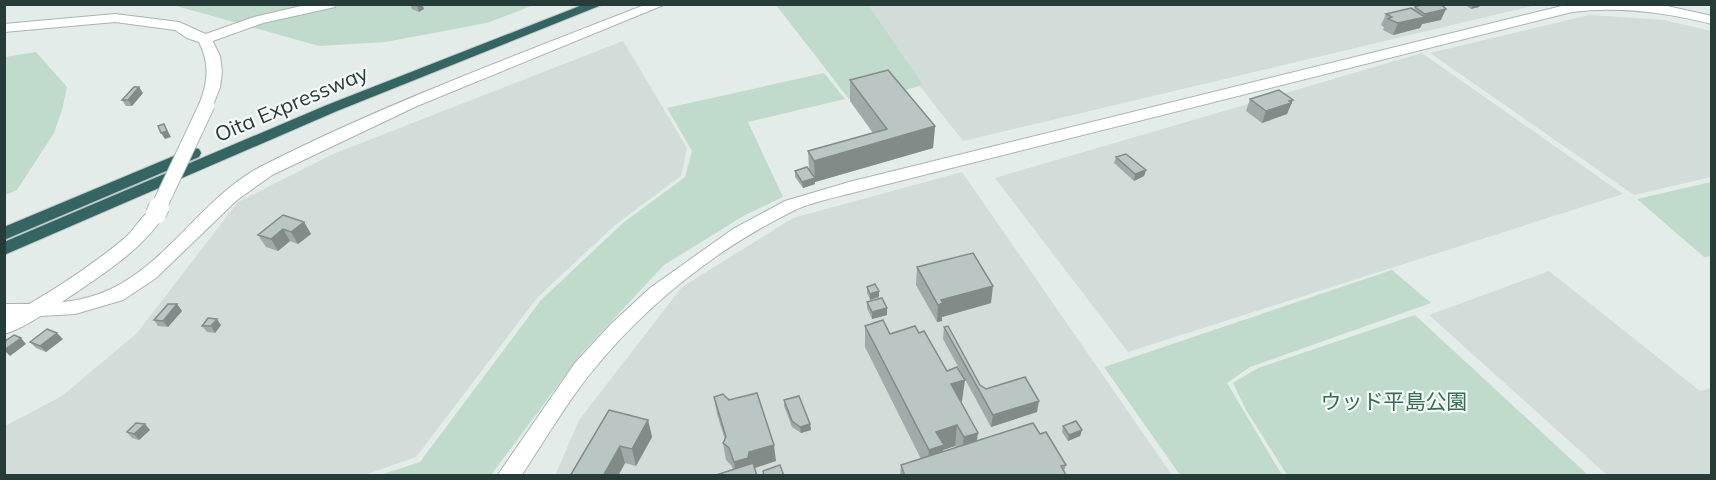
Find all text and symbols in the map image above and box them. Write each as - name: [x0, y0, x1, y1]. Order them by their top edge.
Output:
- street label: Oita Expressway: [210, 59, 372, 147]
- park label: ウッド平島公園: [1321, 388, 1468, 414]

